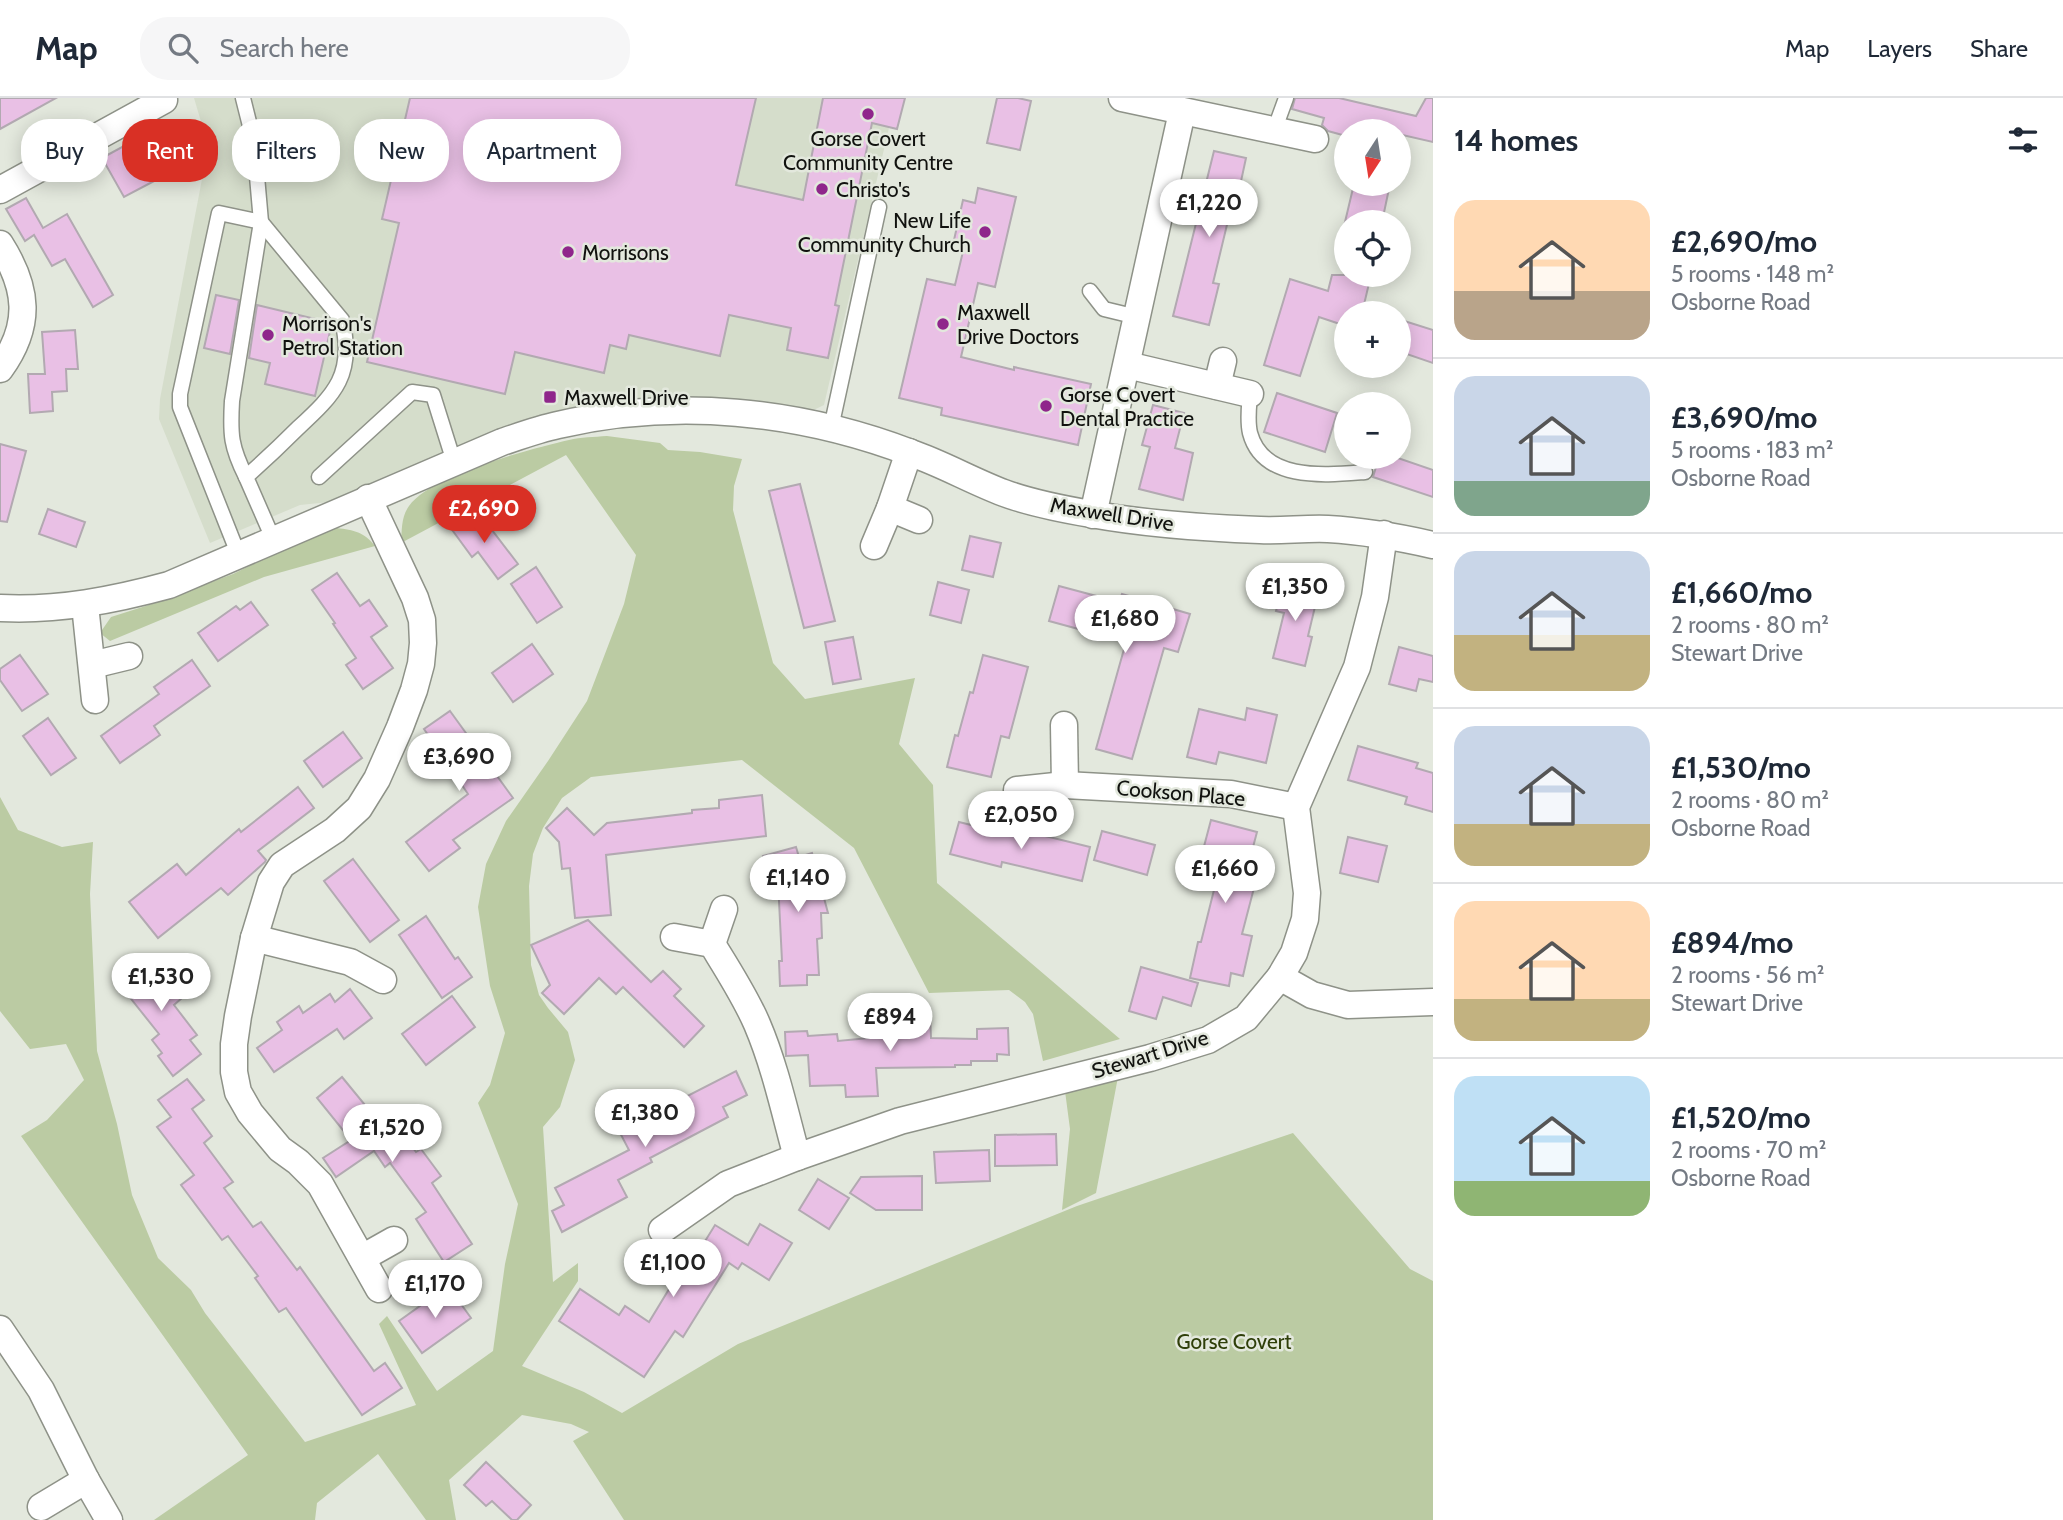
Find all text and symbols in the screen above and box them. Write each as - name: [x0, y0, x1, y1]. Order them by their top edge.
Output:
- search box: [140, 17, 630, 80]
- text: Map: [35, 28, 98, 68]
- icon: search: [164, 29, 202, 67]
- text: Search here: [220, 32, 349, 64]
- text: Map: [1785, 34, 1829, 63]
- text: Layers: [1867, 34, 1932, 63]
- text: Share: [1970, 34, 2028, 63]
- marker: Gorse Covert Community Centre: [860, 106, 876, 122]
- chip: Buy: [21, 119, 108, 182]
- chip: Rent: [122, 119, 218, 182]
- chip: Filters: [232, 119, 340, 182]
- chip: New: [354, 119, 449, 182]
- chip: Apartment: [463, 119, 621, 182]
- north arrow: [1334, 119, 1410, 196]
- map controls: [1334, 119, 1411, 469]
- icon: filters: [2004, 121, 2042, 159]
- text: 14 homes: [1454, 122, 1578, 159]
- place label: Gorse Covert Community Centre: [783, 126, 953, 175]
- place label: Christo's: [836, 177, 911, 202]
- pin: £1,220: [1152, 180, 1266, 239]
- marker: Christo's: [814, 181, 830, 197]
- text: £1,220: [1176, 188, 1242, 216]
- place label: New Life Community Church: [798, 208, 971, 257]
- button: locate: [1334, 210, 1411, 287]
- text: £2,690/mo: [1671, 223, 1817, 260]
- marker: New Life Community Church: [977, 224, 993, 240]
- icon: home: [1510, 228, 1594, 312]
- place label: Morrisons: [582, 240, 669, 265]
- marker: Morrisons: [560, 244, 576, 260]
- text: 5 rooms · 148 m²: [1671, 260, 1834, 288]
- text: Osborne Road: [1671, 288, 1810, 316]
- place label: Maxwell Drive Doctors: [957, 300, 1079, 349]
- button: +: [1334, 301, 1411, 378]
- place label: Morrison's Petrol Station: [282, 311, 403, 360]
- marker: Maxwell Drive Doctors: [935, 316, 951, 332]
- marker: Morrison's Petrol Station: [260, 327, 276, 343]
- place label: Gorse Covert Dental Practice: [1060, 382, 1194, 431]
- place label: Maxwell Drive: [564, 385, 689, 410]
- marker: Maxwell Drive: [542, 389, 558, 405]
- button: −: [1334, 392, 1411, 469]
- marker: Gorse Covert Dental Practice: [1038, 398, 1054, 414]
- text: £3,690/mo: [1671, 399, 1817, 436]
- icon: home: [1510, 404, 1594, 488]
- text: 5 rooms · 183 m²: [1671, 436, 1833, 464]
- text: Osborne Road: [1671, 464, 1810, 492]
- pin: £2,690: [427, 486, 541, 545]
- street label: Maxwell Drive: [1049, 492, 1176, 536]
- text: £2,690: [448, 494, 520, 522]
- pin: £1,350: [1238, 564, 1352, 623]
- text: £1,350: [1262, 572, 1328, 600]
- text: £1,660/mo: [1671, 574, 1812, 611]
- icon: home: [1510, 579, 1594, 663]
- pin: £1,680: [1068, 596, 1182, 655]
- text: £1,680: [1091, 604, 1159, 632]
- text: 2 rooms · 80 m²: [1671, 611, 1829, 639]
- text: Stewart Drive: [1671, 639, 1803, 667]
- pin: £3,690: [402, 734, 516, 793]
- text: £3,690: [423, 742, 495, 770]
- text: £1,530/mo: [1671, 749, 1811, 786]
- icon: home: [1510, 754, 1594, 838]
- street label: Cookson Place: [1116, 775, 1247, 811]
- text: 2 rooms · 80 m²: [1671, 786, 1829, 814]
- pin: £2,050: [964, 792, 1078, 851]
- text: £2,050: [984, 800, 1058, 828]
- text: Osborne Road: [1671, 814, 1810, 842]
- pin: £1,660: [1168, 846, 1282, 905]
- pin: £1,140: [741, 854, 855, 914]
- text: £1,660: [1191, 854, 1259, 882]
- text: £1,140: [766, 863, 830, 891]
- text: £894/mo: [1671, 924, 1793, 961]
- icon: home: [1510, 929, 1594, 1013]
- pin: £1,530: [104, 954, 218, 1013]
- text: 2 rooms · 56 m²: [1671, 961, 1825, 989]
- text: £1,530: [128, 962, 194, 990]
- text: Stewart Drive: [1671, 989, 1803, 1017]
- pin: £894: [849, 993, 931, 1053]
- text: £894: [863, 1002, 917, 1030]
- street label: Stewart Drive: [1089, 1024, 1211, 1084]
- pin: £1,380: [588, 1090, 702, 1149]
- text: £1,380: [611, 1098, 679, 1126]
- text: £1,520/mo: [1671, 1099, 1811, 1136]
- pin: £1,520: [335, 1104, 449, 1164]
- icon: home: [1510, 1104, 1594, 1188]
- text: £1,520: [359, 1113, 425, 1141]
- text: 2 rooms · 70 m²: [1671, 1136, 1826, 1164]
- text: Osborne Road: [1671, 1164, 1810, 1192]
- pin: £1,100: [616, 1240, 730, 1299]
- text: £1,100: [640, 1248, 706, 1276]
- pin: £1,170: [378, 1260, 492, 1320]
- text: £1,170: [404, 1269, 466, 1297]
- park label: Gorse Covert: [1177, 1329, 1291, 1354]

